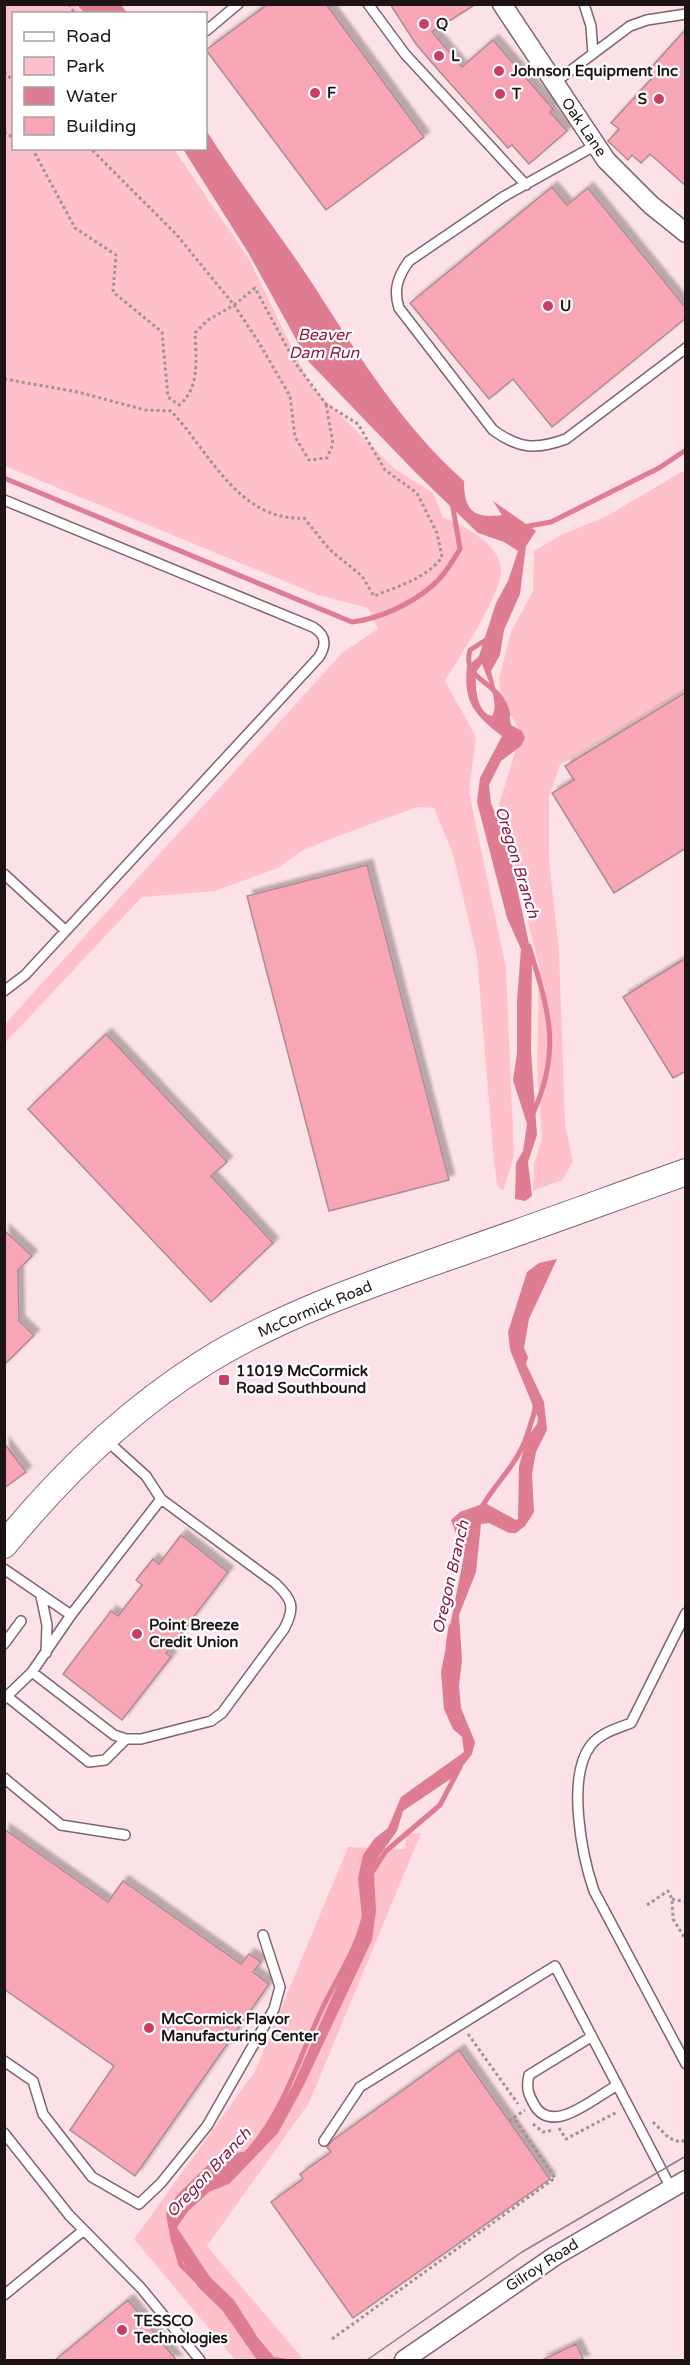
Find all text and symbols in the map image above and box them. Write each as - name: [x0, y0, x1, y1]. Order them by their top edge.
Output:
- legend: [12, 12, 207, 150]
- place label: Q: [436, 15, 448, 33]
- marker: Q: [417, 17, 431, 31]
- text: Road: [66, 25, 111, 47]
- place label: L: [451, 47, 460, 65]
- marker: L: [432, 49, 446, 63]
- text: Park: [66, 55, 105, 77]
- place label: Johnson Equipment Inc: [510, 62, 678, 81]
- marker: Johnson Equipment Inc: [492, 64, 506, 78]
- place label: F: [327, 84, 336, 102]
- text: Water: [66, 85, 117, 107]
- place label: T: [511, 85, 522, 103]
- marker: F: [308, 86, 322, 100]
- marker: T: [493, 87, 507, 101]
- place label: S: [638, 90, 647, 108]
- marker: S: [652, 92, 666, 106]
- street label: Oak Lane: [558, 94, 610, 160]
- text: Building: [66, 115, 136, 137]
- place label: U: [560, 297, 571, 315]
- marker: U: [541, 299, 555, 313]
- water label: Beaver Dam Run: [289, 325, 361, 363]
- water label: Oregon Branch: [491, 804, 544, 922]
- street label: McCormick Road: [255, 1277, 375, 1341]
- place label: 11019 McCormick Road Southbound: [236, 1362, 368, 1397]
- marker: 11019 McCormick Road Southbound: [217, 1373, 231, 1387]
- water label: Oregon Branch: [428, 1517, 474, 1636]
- place label: Point Breeze Credit Union: [149, 1616, 240, 1651]
- marker: Point Breeze Credit Union: [130, 1627, 144, 1641]
- place label: McCormick Flavor Manufacturing Center: [161, 2010, 319, 2046]
- marker: McCormick Flavor Manufacturing Center: [142, 2021, 156, 2035]
- water label: Oregon Branch: [162, 2123, 256, 2222]
- street label: Gilroy Road: [502, 2235, 582, 2295]
- place label: TESSCO Technologies: [133, 2312, 228, 2348]
- marker: TESSCO Technologies: [115, 2323, 129, 2337]

